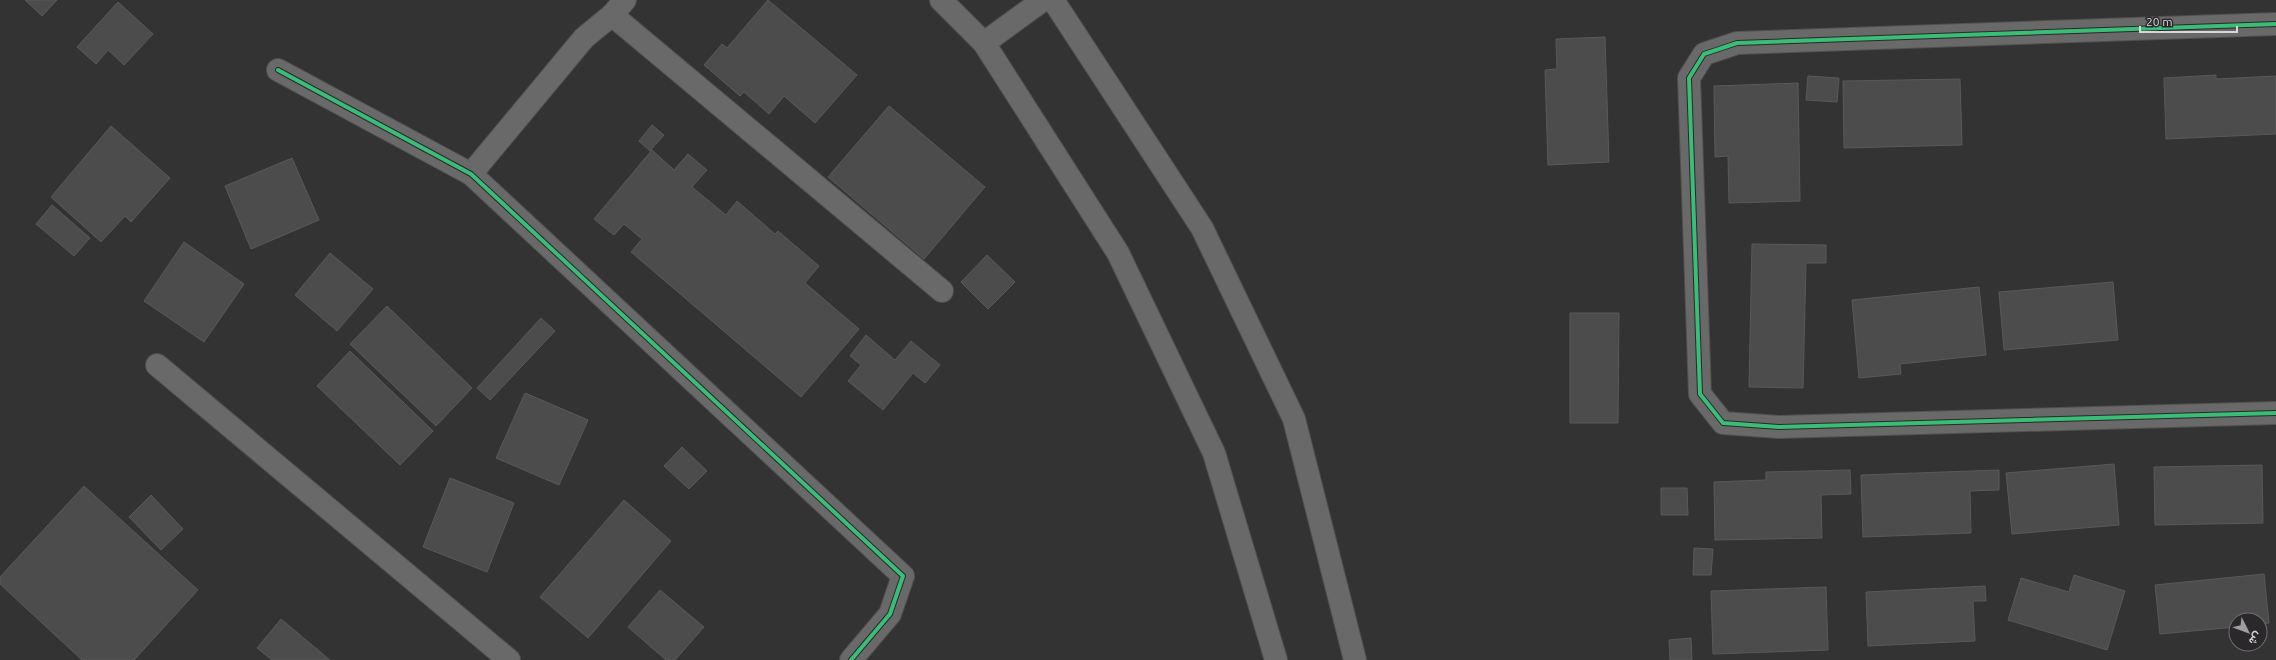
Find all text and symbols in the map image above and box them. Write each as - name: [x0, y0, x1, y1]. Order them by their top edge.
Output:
- scale bar: [2140, 8, 2237, 34]
- text: 20 m: [2146, 15, 2173, 28]
- north arrow: [2228, 612, 2268, 652]
- text: ش: [2246, 629, 2264, 648]

